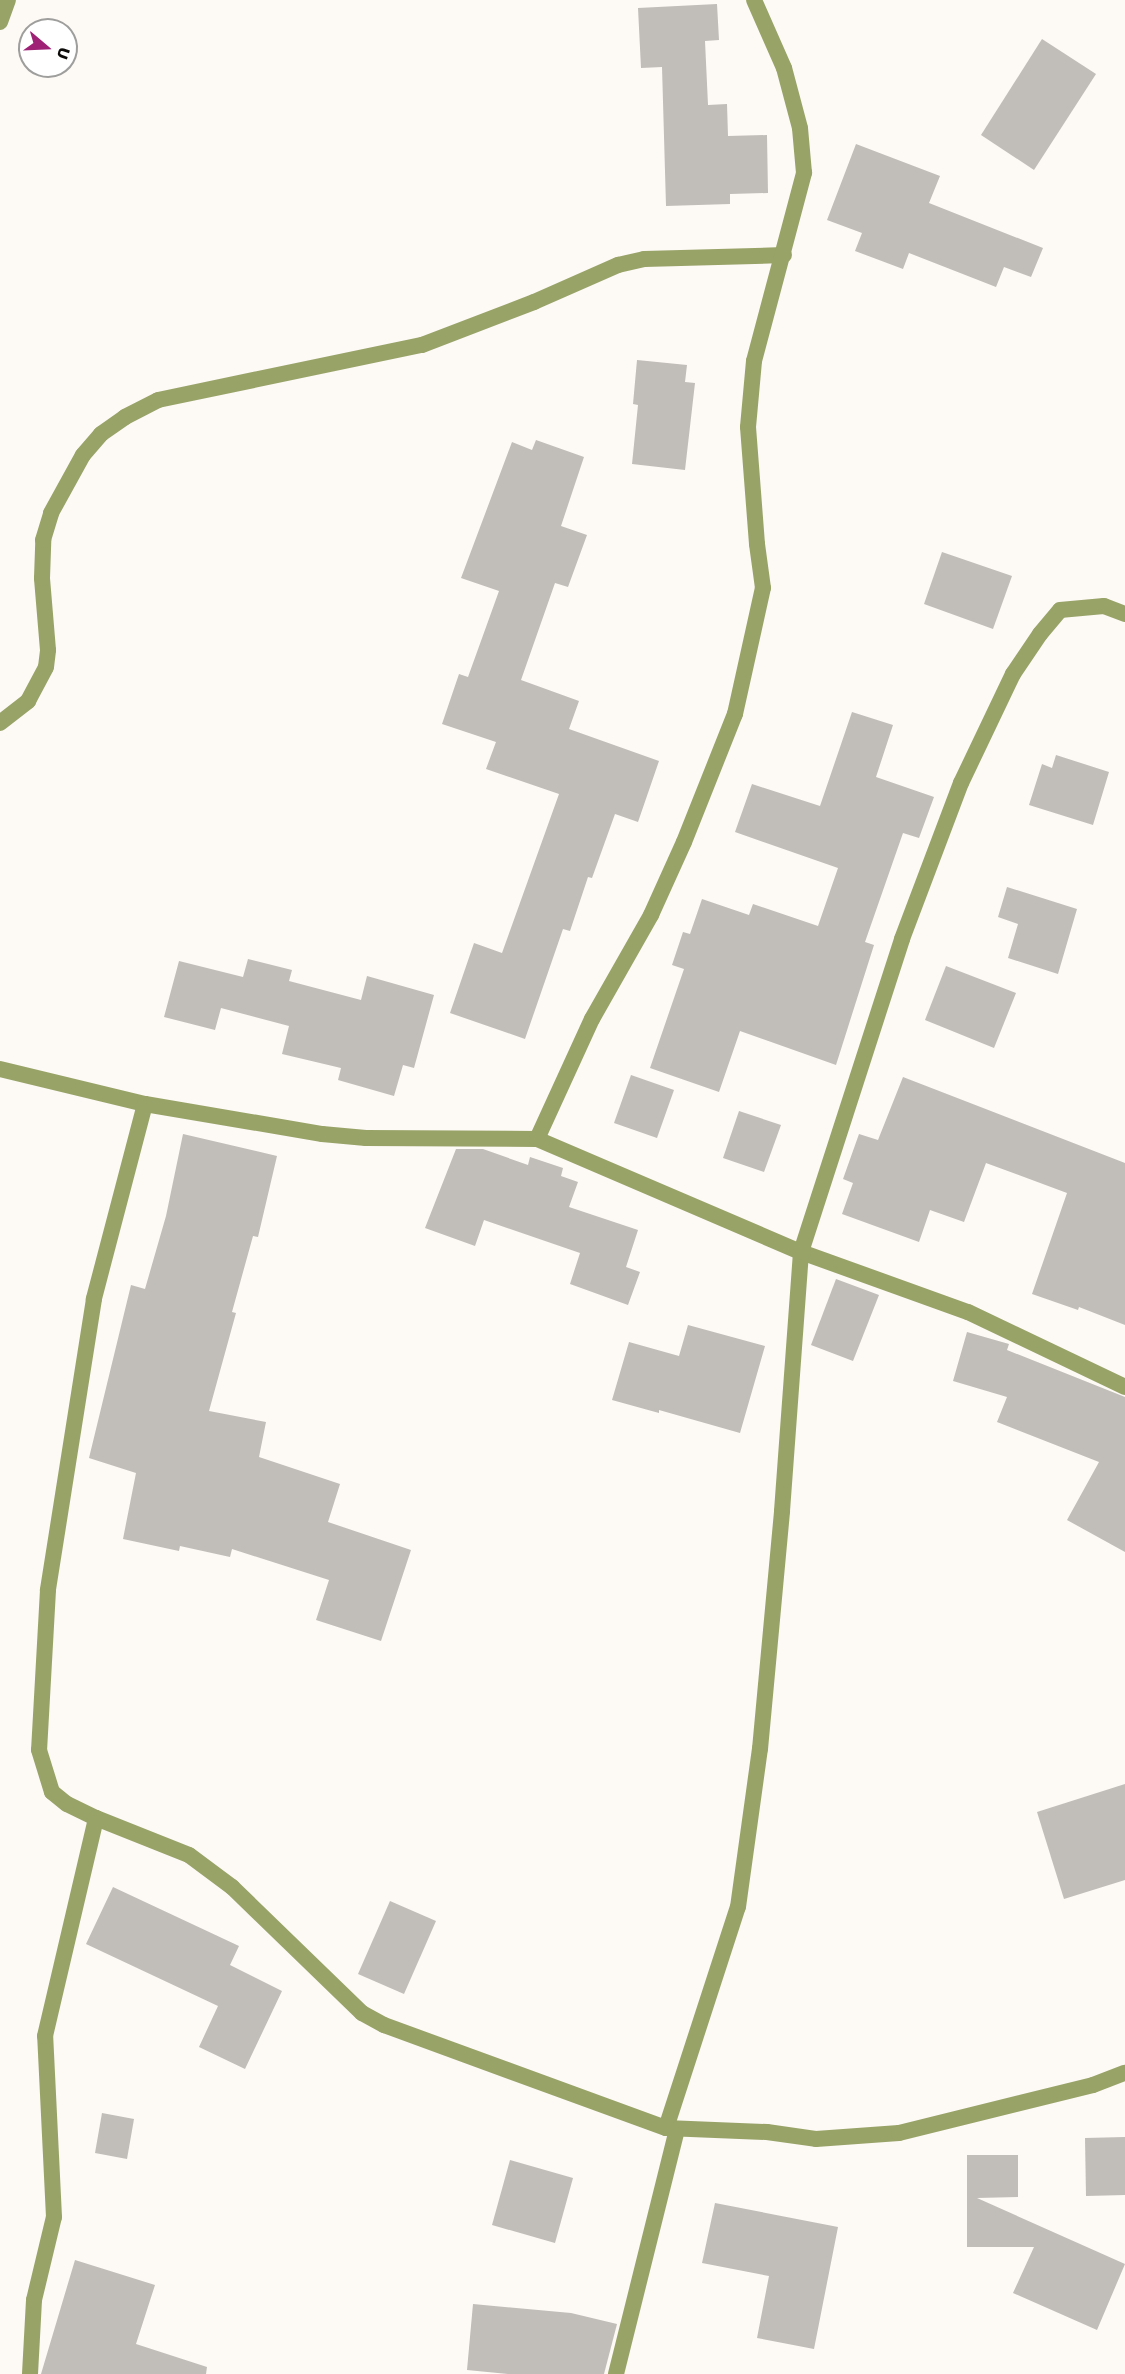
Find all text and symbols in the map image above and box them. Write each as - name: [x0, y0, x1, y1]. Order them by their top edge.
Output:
- north arrow: [18, 18, 78, 78]
- text: U: [53, 45, 74, 62]

